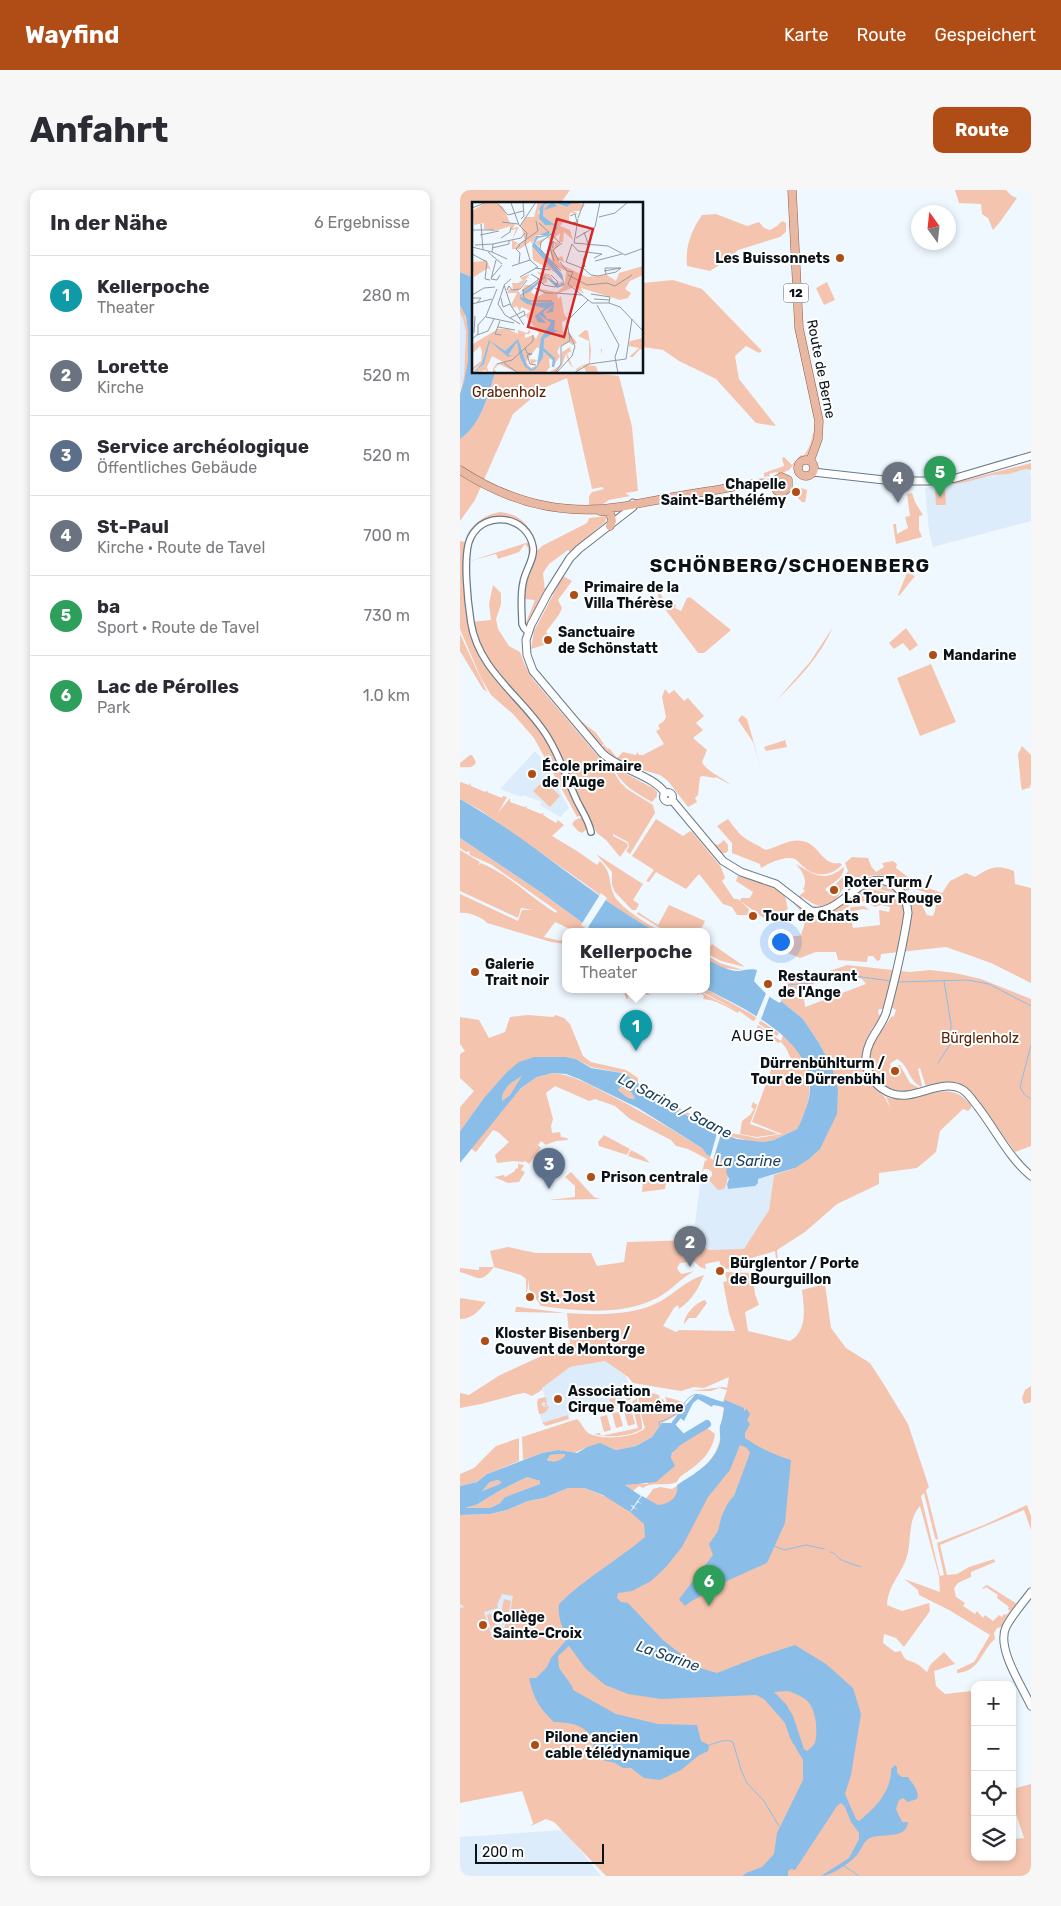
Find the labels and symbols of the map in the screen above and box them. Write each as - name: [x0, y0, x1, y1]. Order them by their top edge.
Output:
- inset map: [472, 202, 644, 374]
- north arrow: [911, 205, 956, 250]
- place label: Les Buissonnets: [715, 250, 830, 267]
- marker: Les Buissonnets: [834, 252, 846, 264]
- road number: 12: [784, 284, 808, 302]
- street label: Route de Berne: [803, 318, 839, 420]
- park label: Grabenholz: [472, 384, 546, 401]
- pin: 5: [924, 456, 956, 497]
- pin: 4: [882, 462, 914, 503]
- place label: Chapelle Saint-Barthélémy: [661, 476, 787, 509]
- marker: Chapelle Saint-Barthélémy: [790, 486, 802, 498]
- district label: SCHÖNBERG/SCHOENBERG: [650, 554, 930, 577]
- place label: Primaire de la Villa Thérèse: [584, 579, 679, 612]
- marker: Primaire de la Villa Thérèse: [568, 589, 580, 601]
- place label: Sanctuaire de Schönstatt: [558, 624, 658, 657]
- marker: Sanctuaire de Schönstatt: [542, 634, 554, 646]
- place label: Mandarine: [943, 647, 1017, 664]
- marker: Mandarine: [927, 649, 939, 661]
- place label: École primaire de l'Auge: [542, 757, 642, 791]
- marker: École primaire de l'Auge: [526, 768, 538, 780]
- place label: Roter Turm / La Tour Rouge: [844, 874, 942, 907]
- marker: Roter Turm / La Tour Rouge: [828, 884, 840, 896]
- place label: Tour de Chats: [763, 908, 859, 925]
- marker: Tour de Chats: [747, 910, 759, 922]
- your location: [768, 929, 794, 955]
- place label: Galerie Trait noir: [485, 956, 550, 989]
- marker: Galerie Trait noir: [469, 966, 481, 978]
- place label: Restaurant de l'Ange: [778, 968, 858, 1001]
- marker: Restaurant de l'Ange: [762, 978, 774, 990]
- pin: 1: [620, 1010, 652, 1051]
- district label: AUGE: [731, 1027, 775, 1045]
- park label: Bürglenholz: [941, 1030, 1019, 1047]
- place label: Dürrenbühlturm / Tour de Dürrenbühl: [751, 1055, 886, 1088]
- marker: Dürrenbühlturm / Tour de Dürrenbühl: [889, 1065, 901, 1077]
- water label: La Sarine / Saane: [615, 1070, 735, 1143]
- pin: 3: [533, 1148, 565, 1189]
- water label: La Sarine: [715, 1152, 782, 1170]
- place label: Prison centrale: [601, 1169, 708, 1186]
- marker: Prison centrale: [585, 1171, 597, 1183]
- pin: 2: [674, 1226, 706, 1267]
- place label: Bürglentor / Porte de Bourguillon: [730, 1255, 859, 1288]
- marker: Bürglentor / Porte de Bourguillon: [714, 1265, 726, 1277]
- place label: St. Jost: [540, 1289, 595, 1306]
- marker: St. Jost: [524, 1291, 536, 1303]
- place label: Kloster Bisenberg / Couvent de Montorge: [495, 1325, 645, 1358]
- marker: Kloster Bisenberg / Couvent de Montorge: [479, 1335, 491, 1347]
- place label: Association Cirque Toamême: [568, 1383, 684, 1416]
- marker: Association Cirque Toamême: [552, 1393, 564, 1405]
- pin: 6: [693, 1565, 725, 1606]
- place label: Collège Sainte-Croix: [493, 1609, 583, 1642]
- marker: Collège Sainte-Croix: [477, 1619, 489, 1631]
- water label: La Sarine: [634, 1637, 703, 1675]
- place label: Pilone ancien cable télédynamique: [545, 1729, 690, 1762]
- marker: Pilone ancien cable télédynamique: [529, 1739, 541, 1751]
- scale bar: [475, 1841, 604, 1864]

